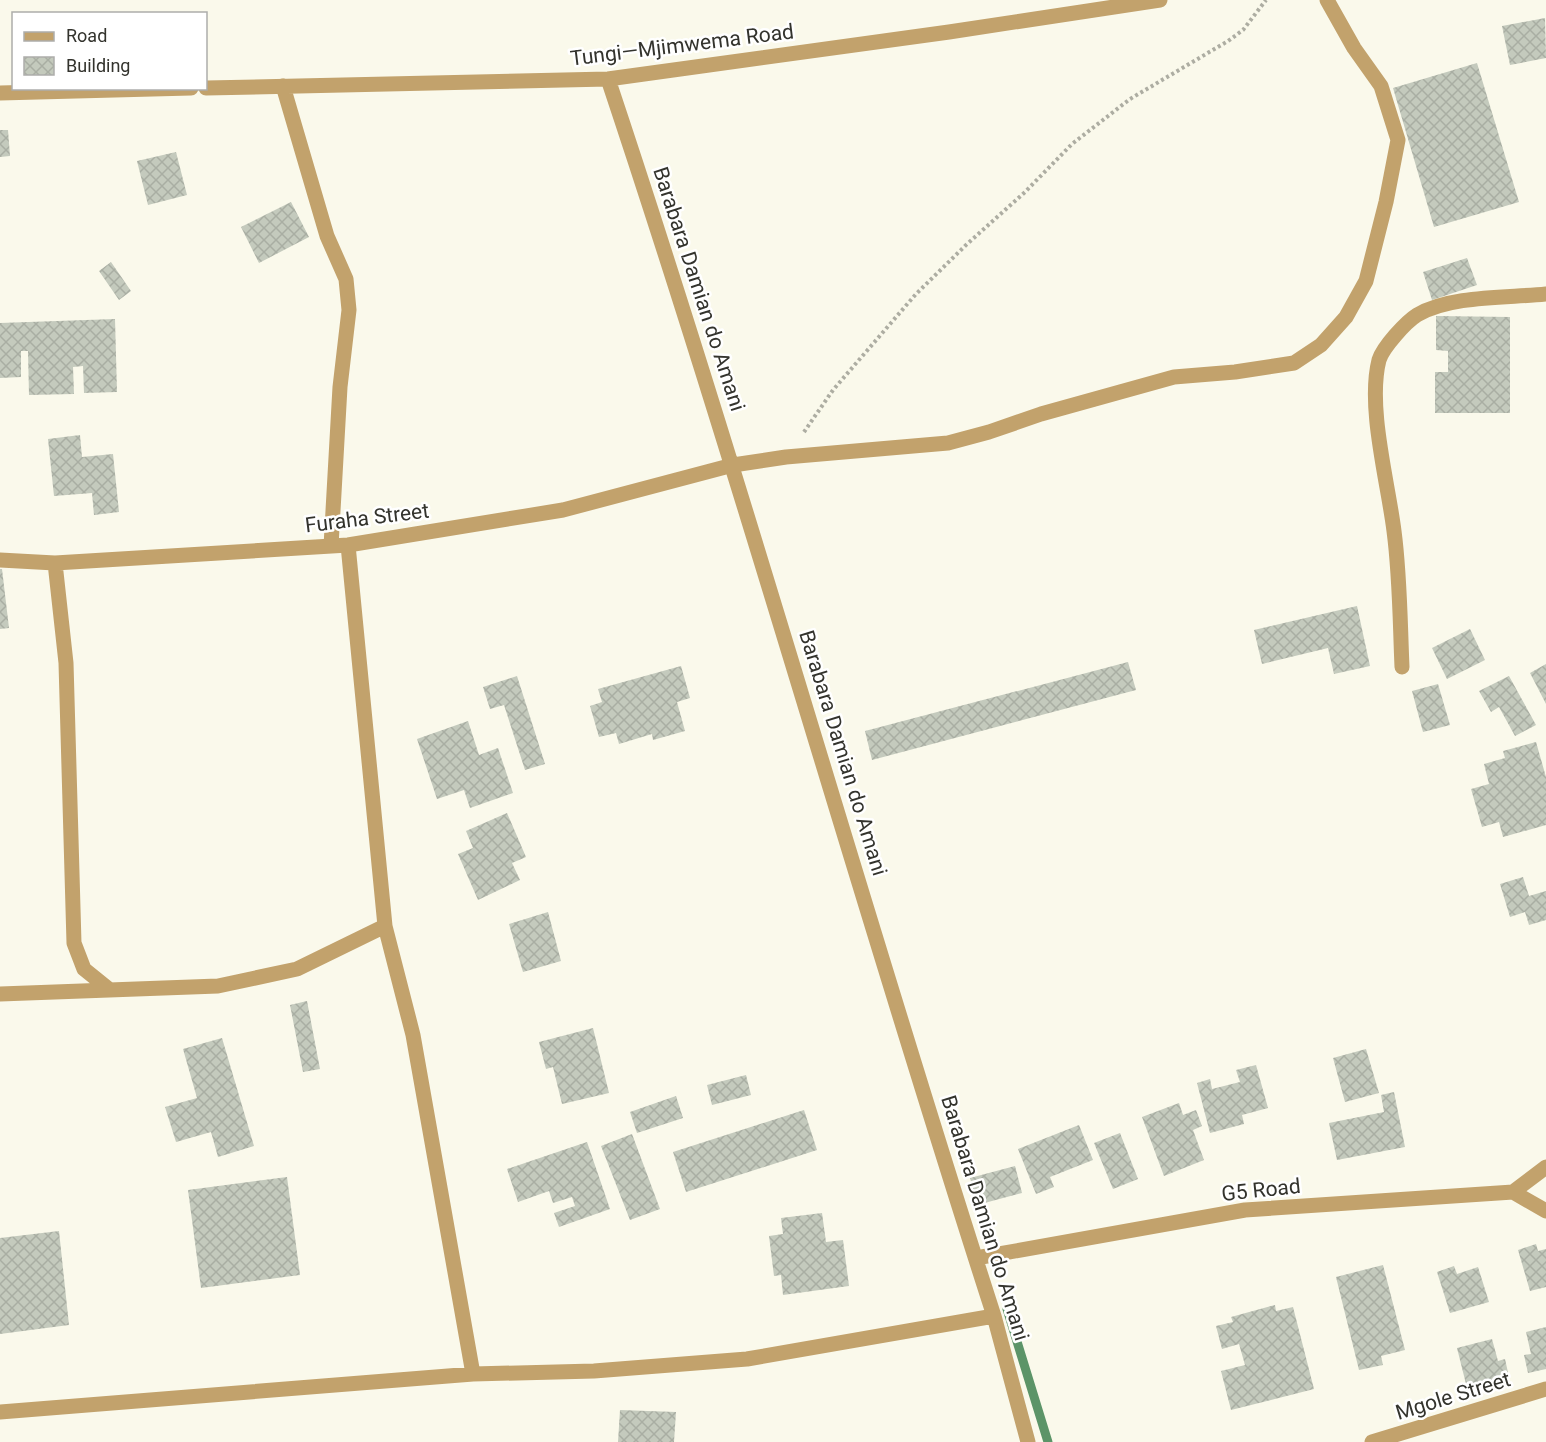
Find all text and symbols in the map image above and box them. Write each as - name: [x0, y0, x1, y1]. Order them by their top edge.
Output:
- legend: [12, 12, 207, 90]
- street label: Tungi—Mjimwema Road: [569, 19, 795, 71]
- text: Road: [66, 25, 107, 46]
- text: Building: [66, 55, 130, 76]
- street label: Barabara Damian do Amani: [648, 164, 750, 414]
- street label: Furaha Street: [304, 498, 430, 538]
- street label: Barabara Damian do Amani: [794, 627, 892, 879]
- street label: Barabara Damian do Amani: [936, 1092, 1034, 1344]
- street label: G5 Road: [1220, 1174, 1302, 1206]
- street label: Mgole Street: [1393, 1367, 1514, 1425]

